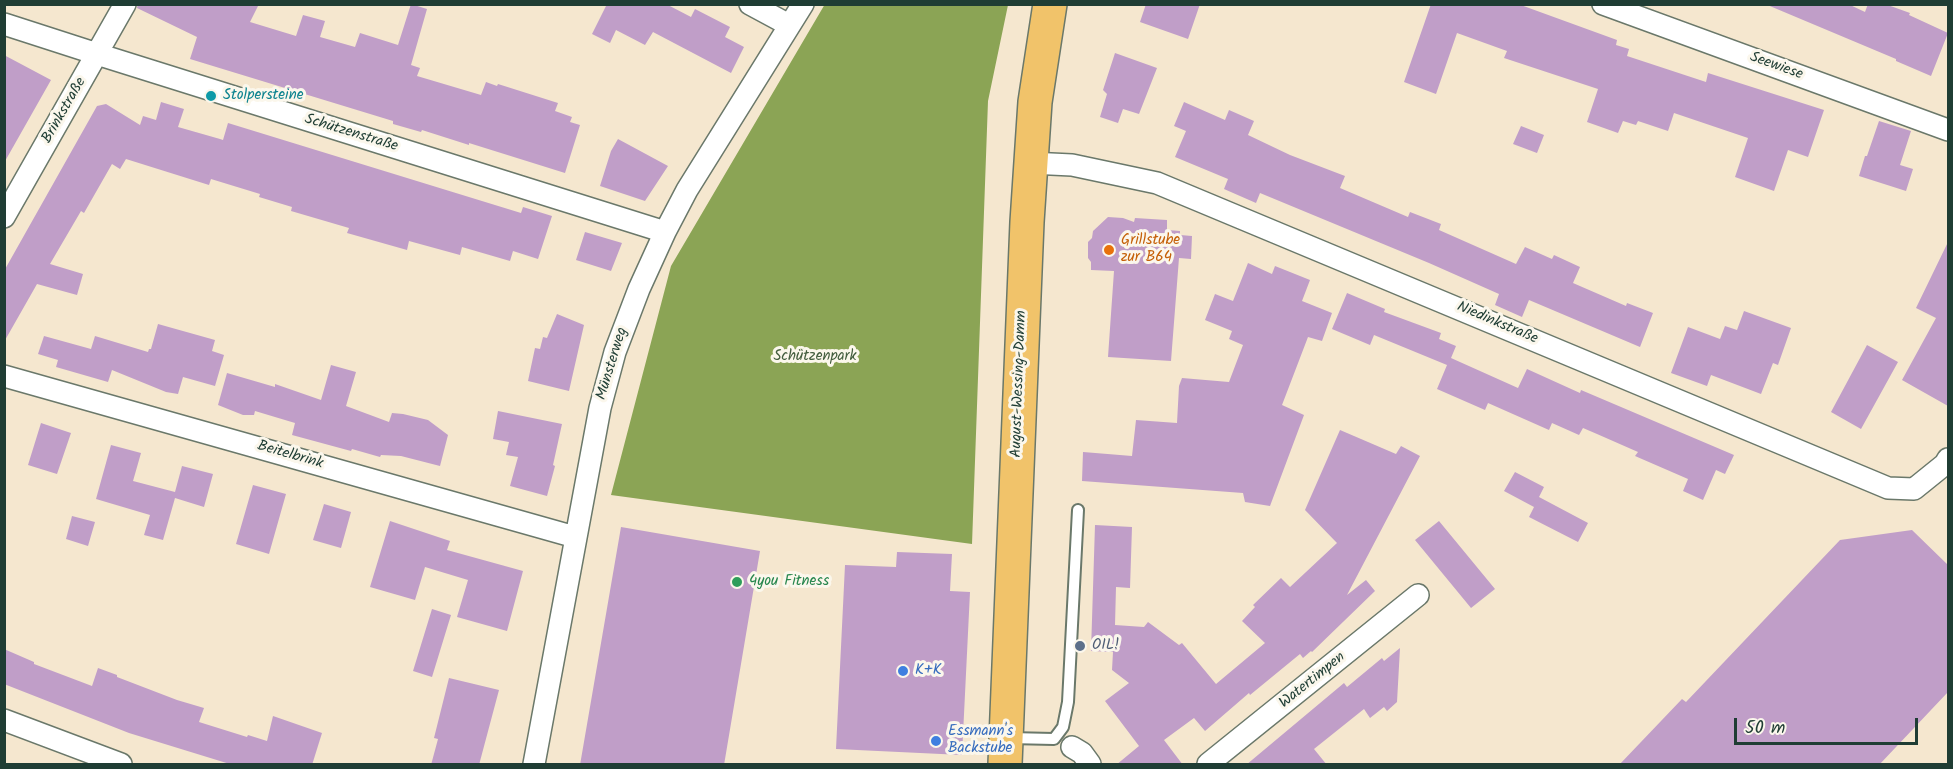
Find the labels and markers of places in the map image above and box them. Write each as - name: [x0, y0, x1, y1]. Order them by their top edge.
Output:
- place label: Stolpersteine: [223, 87, 303, 105]
- marker: Stolpersteine: [204, 89, 218, 103]
- place label: Grillstube zur B64: [1121, 232, 1180, 267]
- marker: Grillstube zur B64: [1102, 243, 1116, 257]
- place label: 4you Fitness: [749, 573, 829, 591]
- marker: 4you Fitness: [730, 575, 744, 589]
- place label: OIL!: [1092, 637, 1120, 655]
- marker: OIL!: [1073, 639, 1087, 653]
- place label: K+K: [915, 662, 942, 680]
- marker: K+K: [896, 664, 910, 678]
- place label: Essmann's Backstube: [948, 723, 1013, 758]
- marker: Essmann's Backstube: [929, 734, 943, 748]

